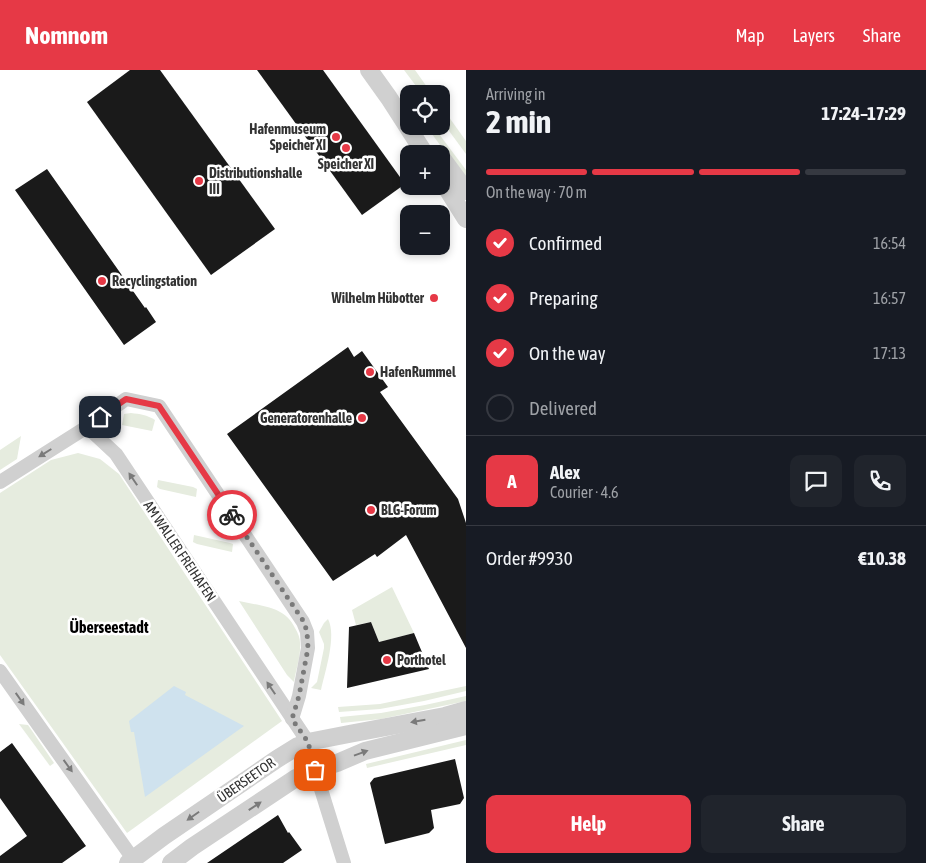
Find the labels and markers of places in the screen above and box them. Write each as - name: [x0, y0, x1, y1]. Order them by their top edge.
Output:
- place label: Hafenmuseum Speicher XI: [249, 121, 326, 153]
- marker: Hafenmuseum Speicher XI: [330, 131, 342, 143]
- marker: Speicher XI: [340, 142, 352, 154]
- place label: Speicher XI: [318, 156, 374, 172]
- place label: Distributionshalle III: [209, 165, 302, 197]
- marker: Distributionshalle III: [193, 175, 205, 187]
- place label: Recyclingstation: [112, 273, 197, 289]
- marker: Recyclingstation: [96, 275, 108, 287]
- place label: Wilhelm Hübotter: [331, 290, 425, 306]
- marker: Wilhelm Hübotter: [428, 292, 440, 304]
- place label: HafenRummel: [380, 364, 456, 380]
- marker: HafenRummel: [364, 366, 376, 378]
- pin: [79, 396, 121, 438]
- place label: Generatorenhalle: [260, 410, 352, 426]
- marker: Generatorenhalle: [356, 412, 368, 424]
- place label: BLG-Forum: [381, 502, 437, 518]
- marker: BLG-Forum: [365, 504, 377, 516]
- place label: Porthotel: [397, 652, 446, 668]
- marker: Porthotel: [381, 654, 393, 666]
- pin: [294, 749, 336, 791]

